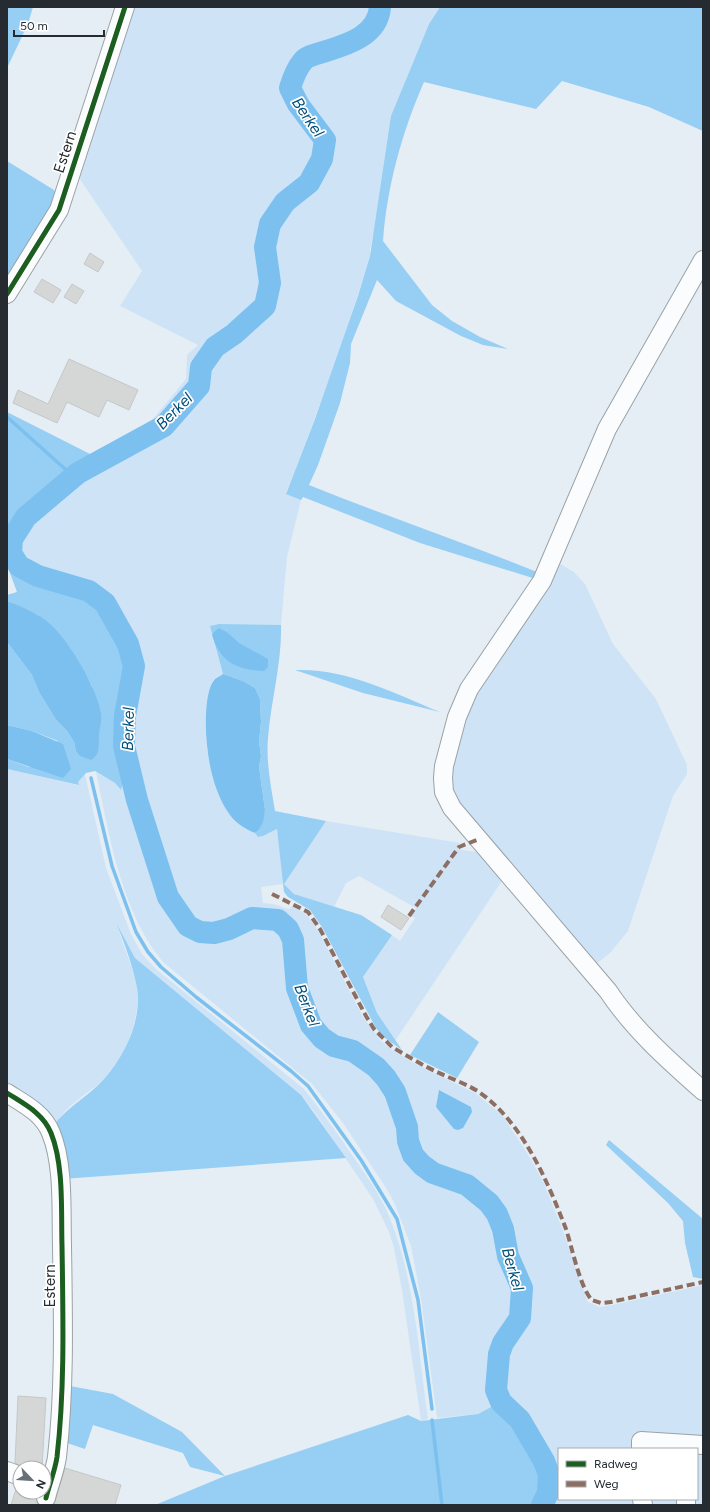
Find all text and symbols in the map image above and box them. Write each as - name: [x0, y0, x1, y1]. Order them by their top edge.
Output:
- scale bar: [14, 12, 104, 38]
- text: 50 m: [20, 19, 48, 33]
- water label: Berkel: [288, 94, 328, 141]
- street label: Estern: [50, 129, 80, 175]
- water label: Berkel: [152, 388, 197, 433]
- water label: Berkel: [118, 706, 138, 751]
- water label: Berkel: [290, 981, 324, 1029]
- water label: Berkel: [498, 1245, 528, 1293]
- street label: Estern: [41, 1264, 59, 1308]
- legend: [558, 1448, 698, 1500]
- text: Radweg: [594, 1457, 638, 1471]
- north arrow: [12, 1460, 52, 1500]
- text: N: [33, 1477, 48, 1491]
- text: Weg: [594, 1477, 619, 1491]

